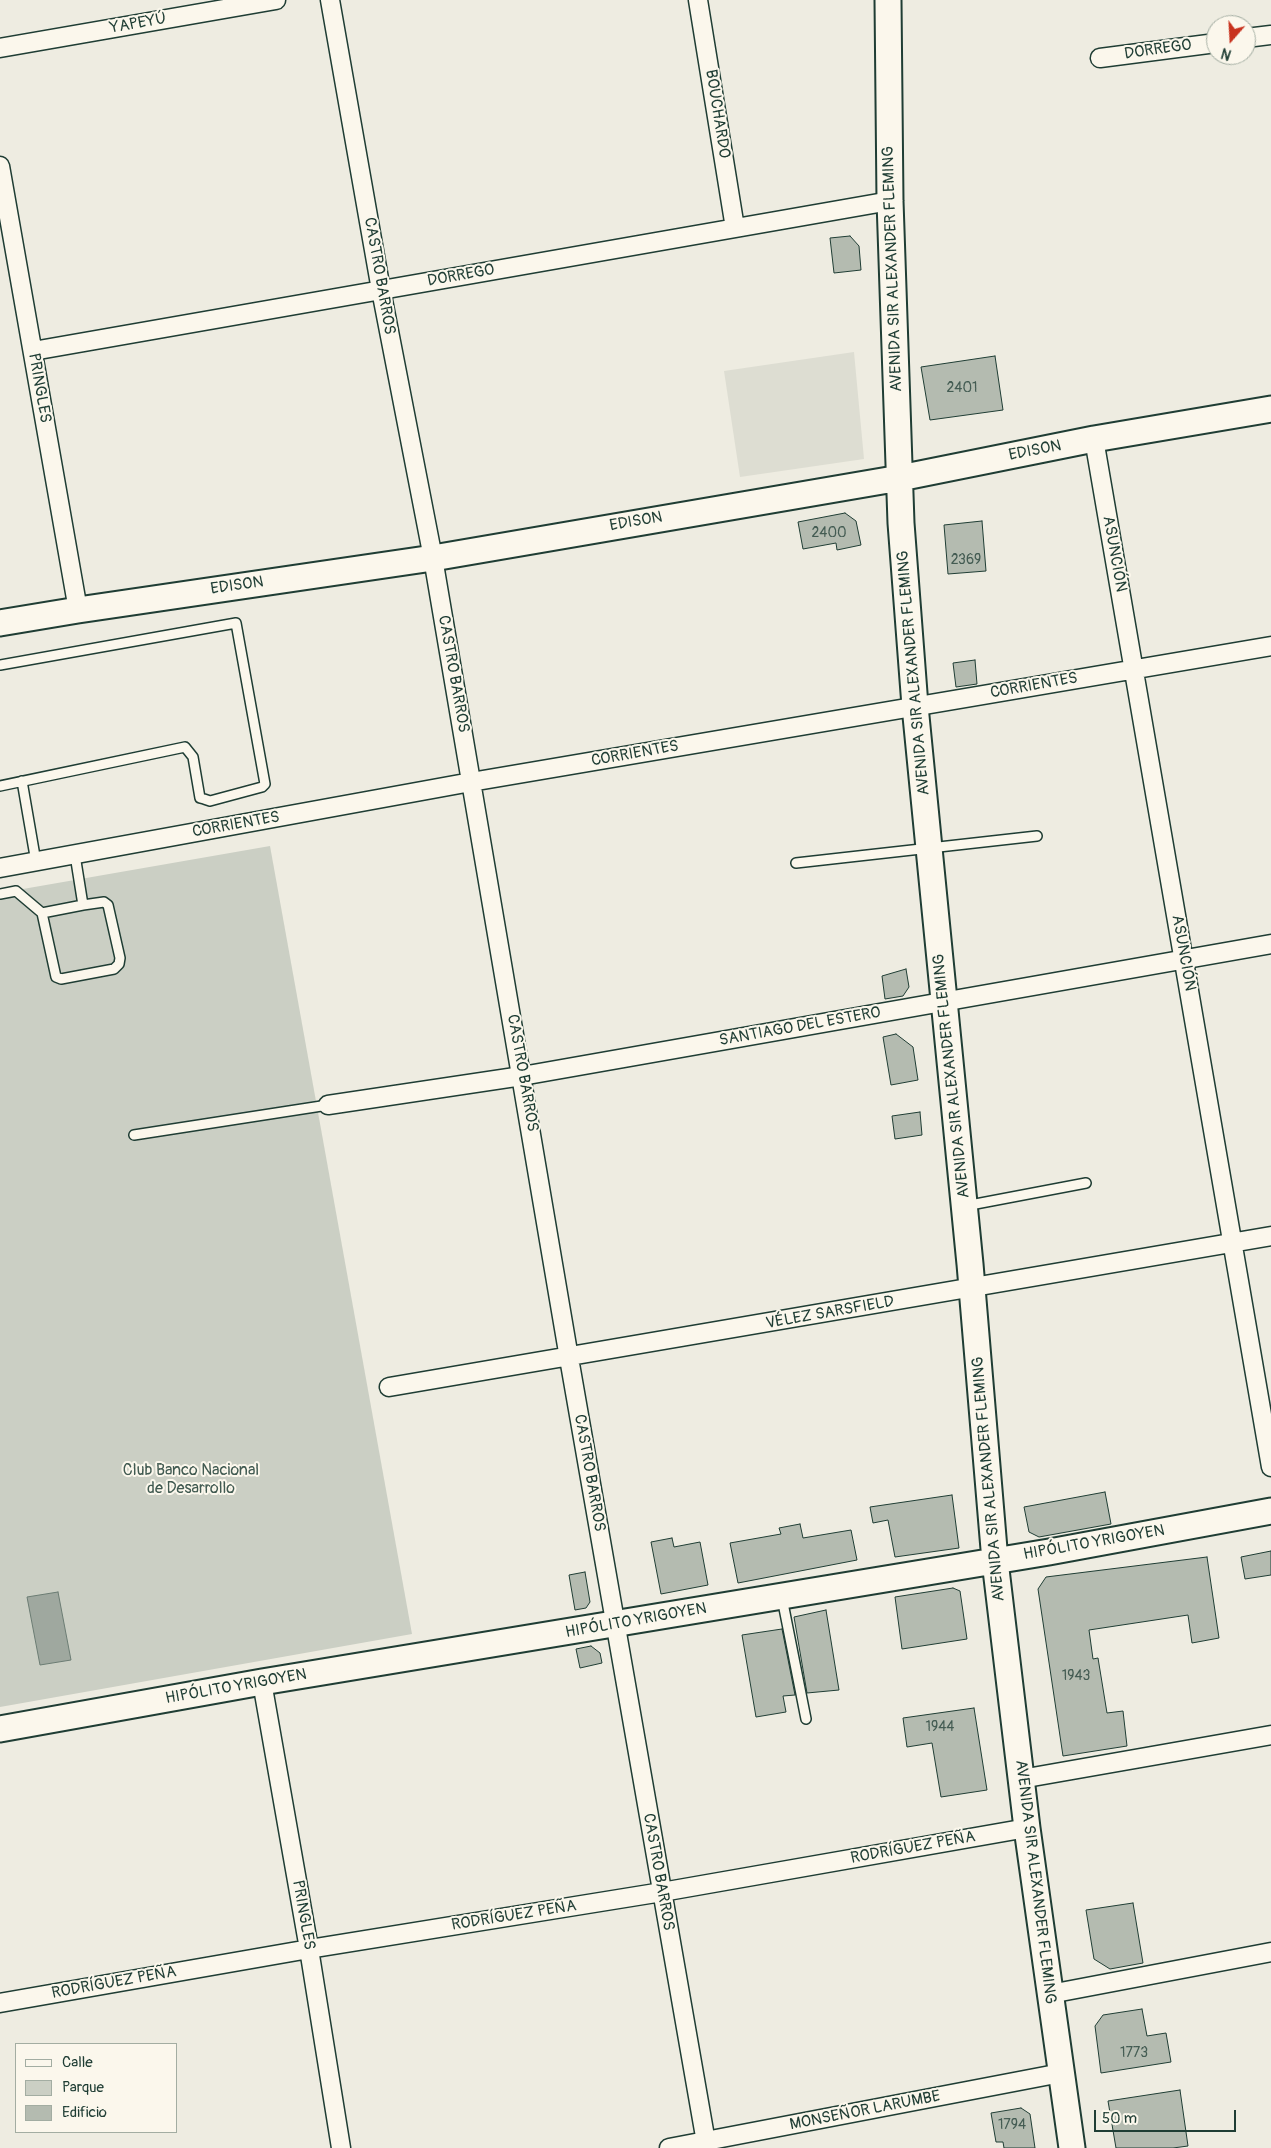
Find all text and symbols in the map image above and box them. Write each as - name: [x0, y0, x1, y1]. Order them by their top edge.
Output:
- street label: YAPEYÚ: [108, 10, 168, 38]
- north arrow: [1206, 15, 1256, 65]
- street label: DORREGO: [1123, 36, 1193, 64]
- text: N: [1219, 44, 1234, 63]
- street label: BOUCHARDO: [701, 68, 733, 160]
- street label: AVENIDA SIR ALEXANDER FLEMING: [879, 146, 907, 392]
- street label: CASTRO BARROS: [359, 216, 399, 336]
- street label: DORREGO: [426, 261, 496, 291]
- street label: PRINGLES: [23, 352, 55, 424]
- house number: 2401: [947, 380, 977, 396]
- street label: EDISON: [1007, 437, 1063, 465]
- street label: EDISON: [608, 508, 664, 536]
- street label: ASUNCIÓN: [1098, 514, 1130, 594]
- house number: 2400: [811, 525, 847, 541]
- street label: AVENIDA SIR ALEXANDER FLEMING: [894, 550, 934, 796]
- house number: 2369: [951, 552, 981, 568]
- street label: EDISON: [209, 573, 265, 599]
- street label: CASTRO BARROS: [433, 614, 473, 734]
- street label: CORRIENTES: [989, 669, 1079, 703]
- street label: CORRIENTES: [590, 737, 680, 771]
- street label: CORRIENTES: [191, 808, 281, 842]
- street label: ASUNCIÓN: [1167, 913, 1199, 993]
- street label: AVENIDA SIR ALEXANDER FLEMING: [930, 953, 974, 1199]
- street label: SANTIAGO DEL ESTERO: [718, 1003, 882, 1051]
- street label: CASTRO BARROS: [502, 1013, 542, 1133]
- street label: VÉLEZ SARSFIELD: [764, 1292, 896, 1334]
- street label: AVENIDA SIR ALEXANDER FLEMING: [969, 1356, 1009, 1602]
- street label: CASTRO BARROS: [569, 1413, 609, 1533]
- park label: Club Banco Nacional de Desarrollo: [123, 1461, 259, 1499]
- street label: HIPÓLITO YRIGOYEN: [1022, 1521, 1166, 1565]
- street label: HIPÓLITO YRIGOYEN: [564, 1599, 708, 1643]
- street label: HIPÓLITO YRIGOYEN: [164, 1665, 308, 1709]
- house number: 1943: [1062, 1668, 1090, 1684]
- house number: 1944: [926, 1719, 954, 1735]
- street label: AVENIDA SIR ALEXANDER FLEMING: [1010, 1759, 1060, 2005]
- street label: CASTRO BARROS: [638, 1812, 678, 1932]
- street label: RODRÍGUEZ PEÑA: [849, 1828, 977, 1868]
- street label: PRINGLES: [287, 1879, 319, 1951]
- street label: RODRÍGUEZ PEÑA: [450, 1897, 578, 1935]
- street label: RODRÍGUEZ PEÑA: [50, 1963, 178, 2003]
- legend: [15, 2043, 178, 2133]
- house number: 1773: [1120, 2045, 1148, 2061]
- text: Calle: [62, 2053, 93, 2072]
- text: Parque: [62, 2078, 104, 2097]
- street label: MONSEÑOR LARUMBE: [788, 2087, 942, 2135]
- scale bar: [1096, 2100, 1238, 2132]
- text: Edificio: [62, 2103, 107, 2122]
- text: 50 m: [1102, 2109, 1137, 2128]
- house number: 1794: [998, 2117, 1026, 2133]

